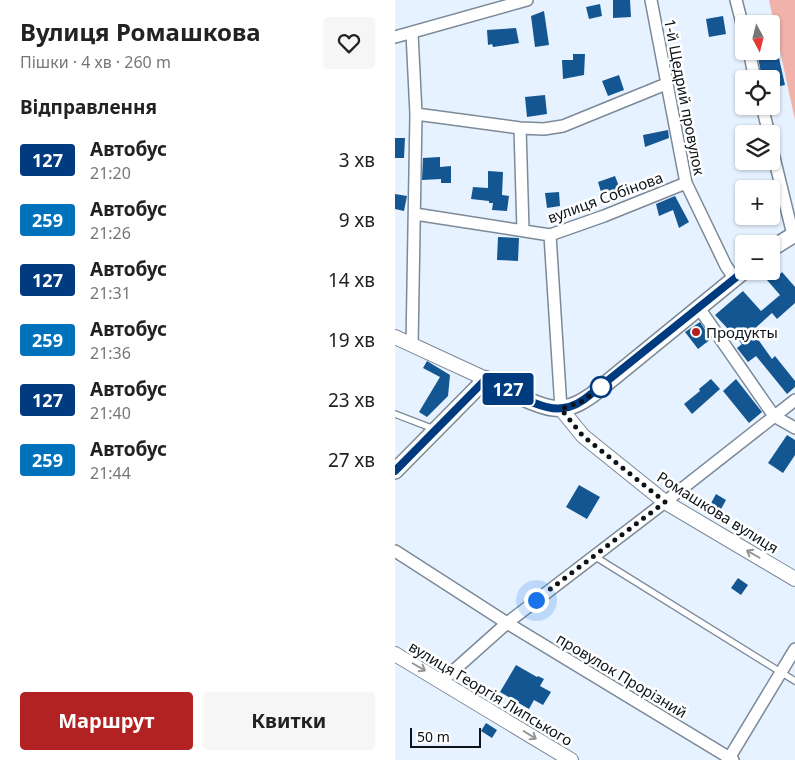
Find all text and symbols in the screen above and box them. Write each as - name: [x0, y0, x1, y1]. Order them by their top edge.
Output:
- text: Вулиця Ромашкова: [20, 15, 261, 48]
- north arrow: [735, 15, 780, 60]
- map controls: [735, 15, 780, 280]
- button: heart: [323, 17, 375, 69]
- street label: 1-й Щедрий провулок: [660, 17, 710, 177]
- text: Пішки · 4 хв · 260 m: [20, 51, 171, 73]
- button: locate: [735, 70, 780, 115]
- text: Відправлення: [20, 94, 157, 120]
- button: layers: [735, 125, 780, 170]
- text: Автобус: [90, 136, 167, 162]
- text: 3 хв: [339, 147, 375, 173]
- text: 127: [32, 148, 63, 172]
- text: 21:20: [90, 162, 131, 184]
- street label: вулиця Собінова: [545, 167, 665, 227]
- button: +: [735, 180, 780, 225]
- text: Автобус: [90, 196, 167, 222]
- text: 9 хв: [339, 207, 375, 233]
- text: 259: [32, 208, 63, 232]
- text: 21:26: [90, 222, 131, 244]
- button: −: [735, 235, 780, 280]
- text: Автобус: [90, 256, 167, 282]
- text: 14 хв: [328, 267, 375, 293]
- text: 127: [32, 268, 63, 292]
- text: 21:31: [90, 282, 131, 304]
- text: Автобус: [90, 316, 167, 342]
- place label: Продукты: [706, 322, 778, 342]
- marker: Продукты: [690, 326, 702, 338]
- text: 19 хв: [328, 327, 375, 353]
- text: 259: [32, 328, 63, 352]
- text: 21:36: [90, 342, 131, 364]
- line badge: 127: [479, 373, 537, 405]
- text: Автобус: [90, 376, 167, 402]
- unlabelled marker: [590, 376, 612, 398]
- text: 127: [493, 377, 523, 401]
- text: 23 хв: [328, 387, 375, 413]
- text: 127: [32, 388, 63, 412]
- text: 21:40: [90, 402, 131, 424]
- text: Автобус: [90, 436, 167, 462]
- text: 27 хв: [328, 447, 375, 473]
- text: 259: [32, 448, 63, 472]
- text: 21:44: [90, 462, 131, 484]
- street label: Ромашкова вулиця: [654, 467, 782, 557]
- one-way arrow: [746, 548, 761, 558]
- your location: [524, 588, 549, 613]
- street label: провулок Прорізний: [553, 628, 691, 722]
- street label: вулиця Георгія Липського: [405, 636, 577, 750]
- one-way arrow: [411, 663, 425, 673]
- button: Маршрут: [20, 692, 193, 750]
- button: Квитки: [203, 692, 375, 750]
- scale bar: [410, 725, 481, 748]
- text: 50 m: [417, 727, 450, 746]
- one-way arrow: [522, 730, 536, 740]

